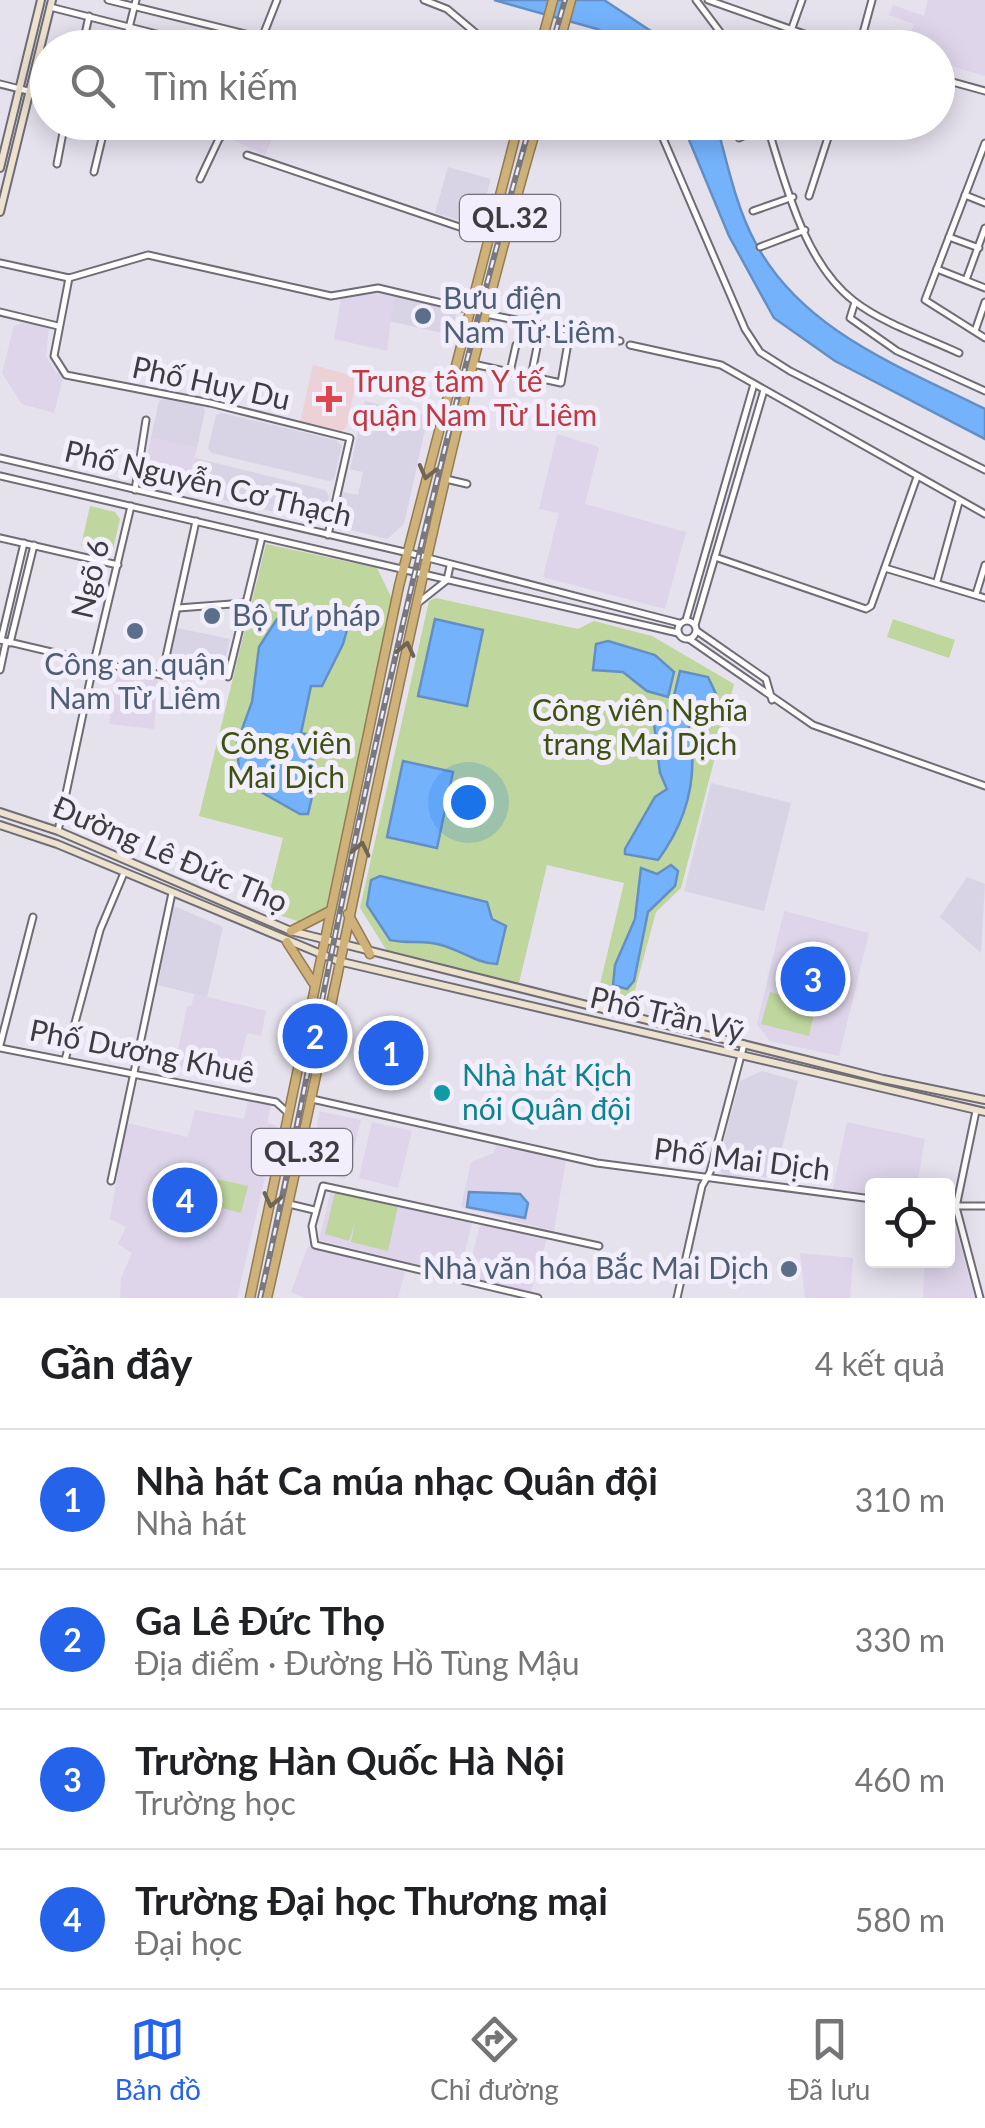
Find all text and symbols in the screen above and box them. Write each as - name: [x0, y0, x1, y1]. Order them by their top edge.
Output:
- search box: [30, 30, 955, 140]
- icon: search: [65, 58, 120, 113]
- text: Tìm kiếm: [145, 62, 298, 108]
- road number: QL.32: [460, 195, 560, 241]
- place label: Bưu điện Nam Từ Liêm: [443, 279, 615, 349]
- marker: Bưu điện Nam Từ Liêm: [412, 305, 434, 327]
- street label: Phố Huy Du: [129, 348, 294, 416]
- place label: Trung tâm Y tế quận Nam Từ Liêm: [352, 362, 597, 432]
- marker: Trung tâm Y tế quận Nam Từ Liêm: [316, 386, 342, 412]
- street label: Phố Nguyễn Cơ Thạch: [61, 431, 356, 533]
- one-way arrow: [417, 463, 438, 480]
- street label: Ngõ 6: [63, 536, 116, 622]
- place label: Bộ Tư pháp: [232, 596, 381, 632]
- marker: Bộ Tư pháp: [201, 605, 223, 627]
- marker: Công an quận Nam Từ Liêm: [124, 620, 146, 642]
- one-way arrow: [394, 641, 415, 658]
- place label: Công an quận Nam Từ Liêm: [44, 645, 226, 715]
- park label: Công viên Nghĩa trang Mai Dịch: [532, 691, 748, 761]
- park label: Công viên Mai Dịch: [220, 724, 352, 794]
- your location: [443, 777, 494, 828]
- street label: Đường Lê Đức Thọ: [48, 787, 294, 919]
- one-way arrow: [350, 841, 371, 858]
- pin: 3: [780, 942, 846, 1016]
- street label: Phố Trần Vỹ: [587, 978, 748, 1048]
- pin: 2: [282, 998, 348, 1074]
- street label: Phố Dương Khuê: [27, 1011, 258, 1089]
- pin: 1: [358, 1016, 424, 1090]
- place label: Nhà hát Kịch nói Quân đội: [462, 1056, 632, 1126]
- marker: Nhà hát Kịch nói Quân đội: [431, 1082, 453, 1104]
- road number: QL.32: [252, 1129, 352, 1175]
- street label: Phố Mai Dịch: [652, 1129, 832, 1187]
- pin: 4: [152, 1162, 218, 1238]
- map controls: [865, 1178, 955, 1268]
- button: locate: [865, 1178, 955, 1268]
- one-way arrow: [263, 1191, 284, 1208]
- place label: Nhà văn hóa Bắc Mai Dịch: [423, 1249, 769, 1285]
- marker: Nhà văn hóa Bắc Mai Dịch: [778, 1258, 800, 1280]
- text: Gần đây: [40, 1338, 192, 1388]
- text: 4 kết quả: [815, 1344, 945, 1383]
- text: Nhà hát Ca múa nhạc Quân đội: [135, 1457, 658, 1503]
- text: 1: [63, 1480, 82, 1519]
- text: 310 m: [855, 1480, 945, 1519]
- text: Nhà hát: [135, 1503, 246, 1542]
- text: Ga Lê Đức Thọ: [135, 1597, 385, 1643]
- text: 2: [63, 1620, 82, 1659]
- text: 330 m: [855, 1620, 945, 1659]
- text: Địa điểm · Đường Hồ Tùng Mậu: [135, 1643, 580, 1682]
- text: Trường Hàn Quốc Hà Nội: [135, 1737, 565, 1783]
- text: 3: [63, 1760, 82, 1799]
- text: 460 m: [855, 1760, 945, 1799]
- text: Trường học: [135, 1783, 296, 1822]
- text: Trường Đại học Thương mại: [135, 1877, 608, 1923]
- text: 4: [63, 1900, 82, 1939]
- text: 580 m: [855, 1900, 945, 1939]
- text: Đại học: [135, 1923, 242, 1962]
- tab: Bản đồ: [115, 2012, 201, 2106]
- tab: Chỉ đường: [430, 2012, 559, 2106]
- tab: Đã lưu: [788, 2012, 870, 2106]

